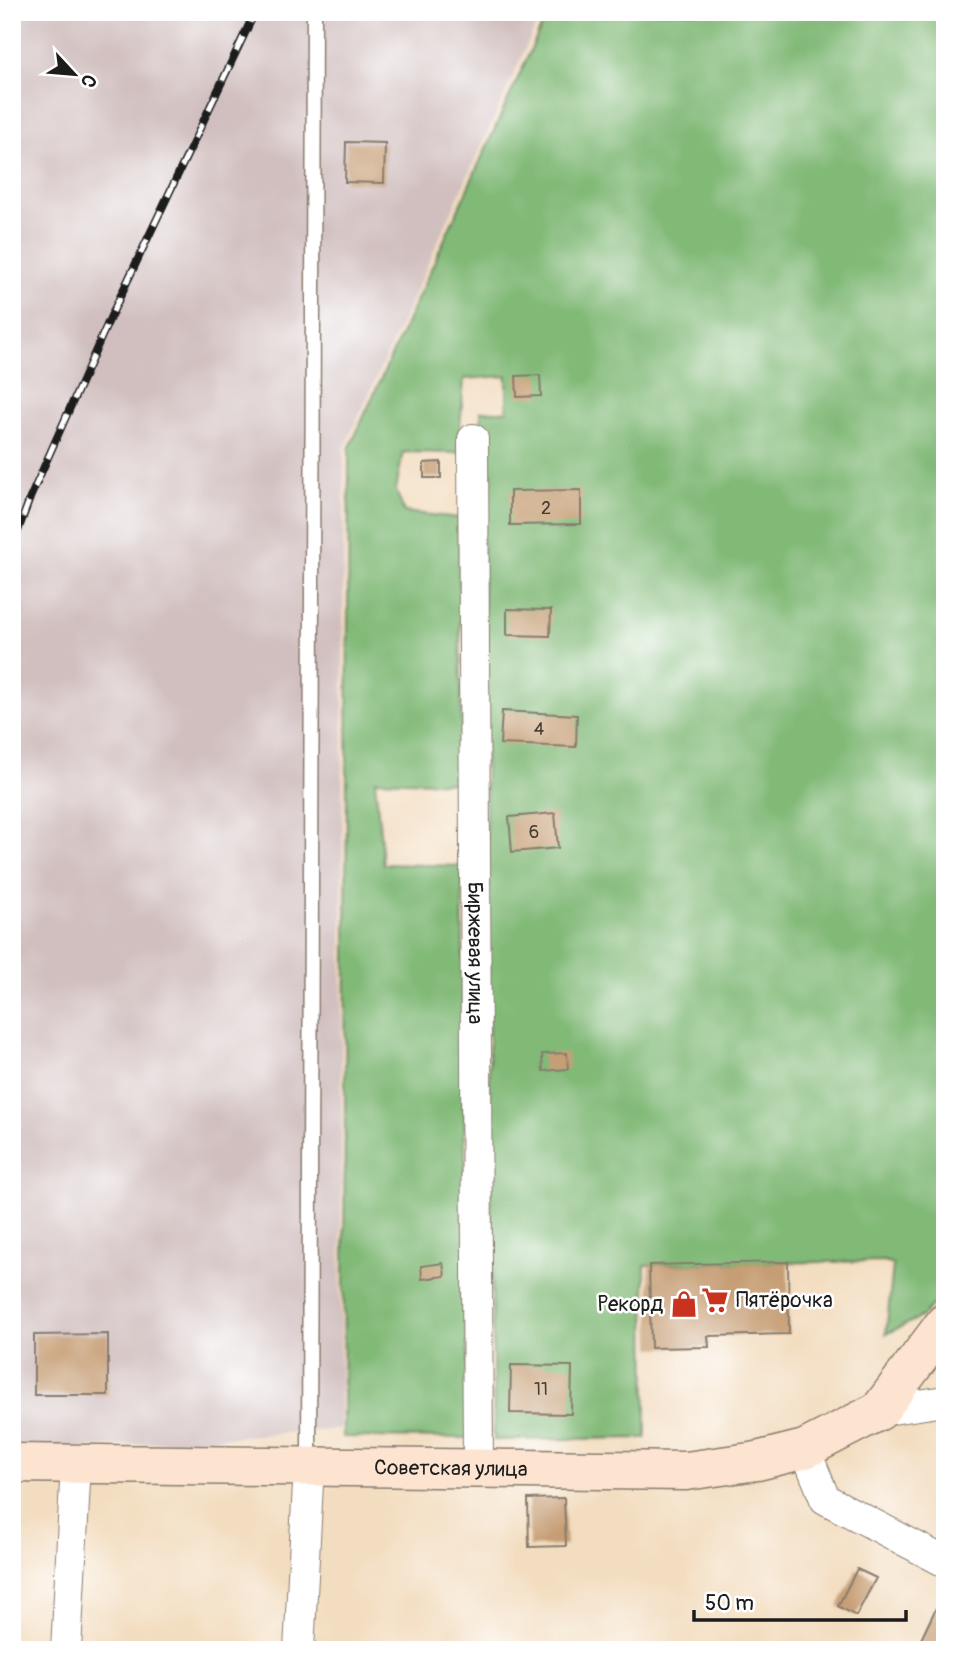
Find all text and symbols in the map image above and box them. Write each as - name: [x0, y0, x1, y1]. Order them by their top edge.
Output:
- north arrow: [38, 38, 108, 108]
- text: С: [75, 70, 102, 92]
- house number: 2: [541, 497, 551, 520]
- house number: 4: [534, 718, 545, 741]
- house number: 6: [529, 821, 539, 844]
- street label: Биржевая улица: [462, 882, 489, 1024]
- supermarket icon: Пятёрочка: [700, 1285, 730, 1315]
- place label: Пятёрочка: [736, 1287, 833, 1314]
- shop icon: Рекорд: [669, 1289, 699, 1319]
- place label: Рекорд: [598, 1291, 663, 1318]
- house number: 11: [534, 1378, 548, 1401]
- street label: Советская улица: [374, 1454, 528, 1483]
- scale bar: [694, 1578, 906, 1622]
- text: 50 m: [705, 1590, 754, 1617]

